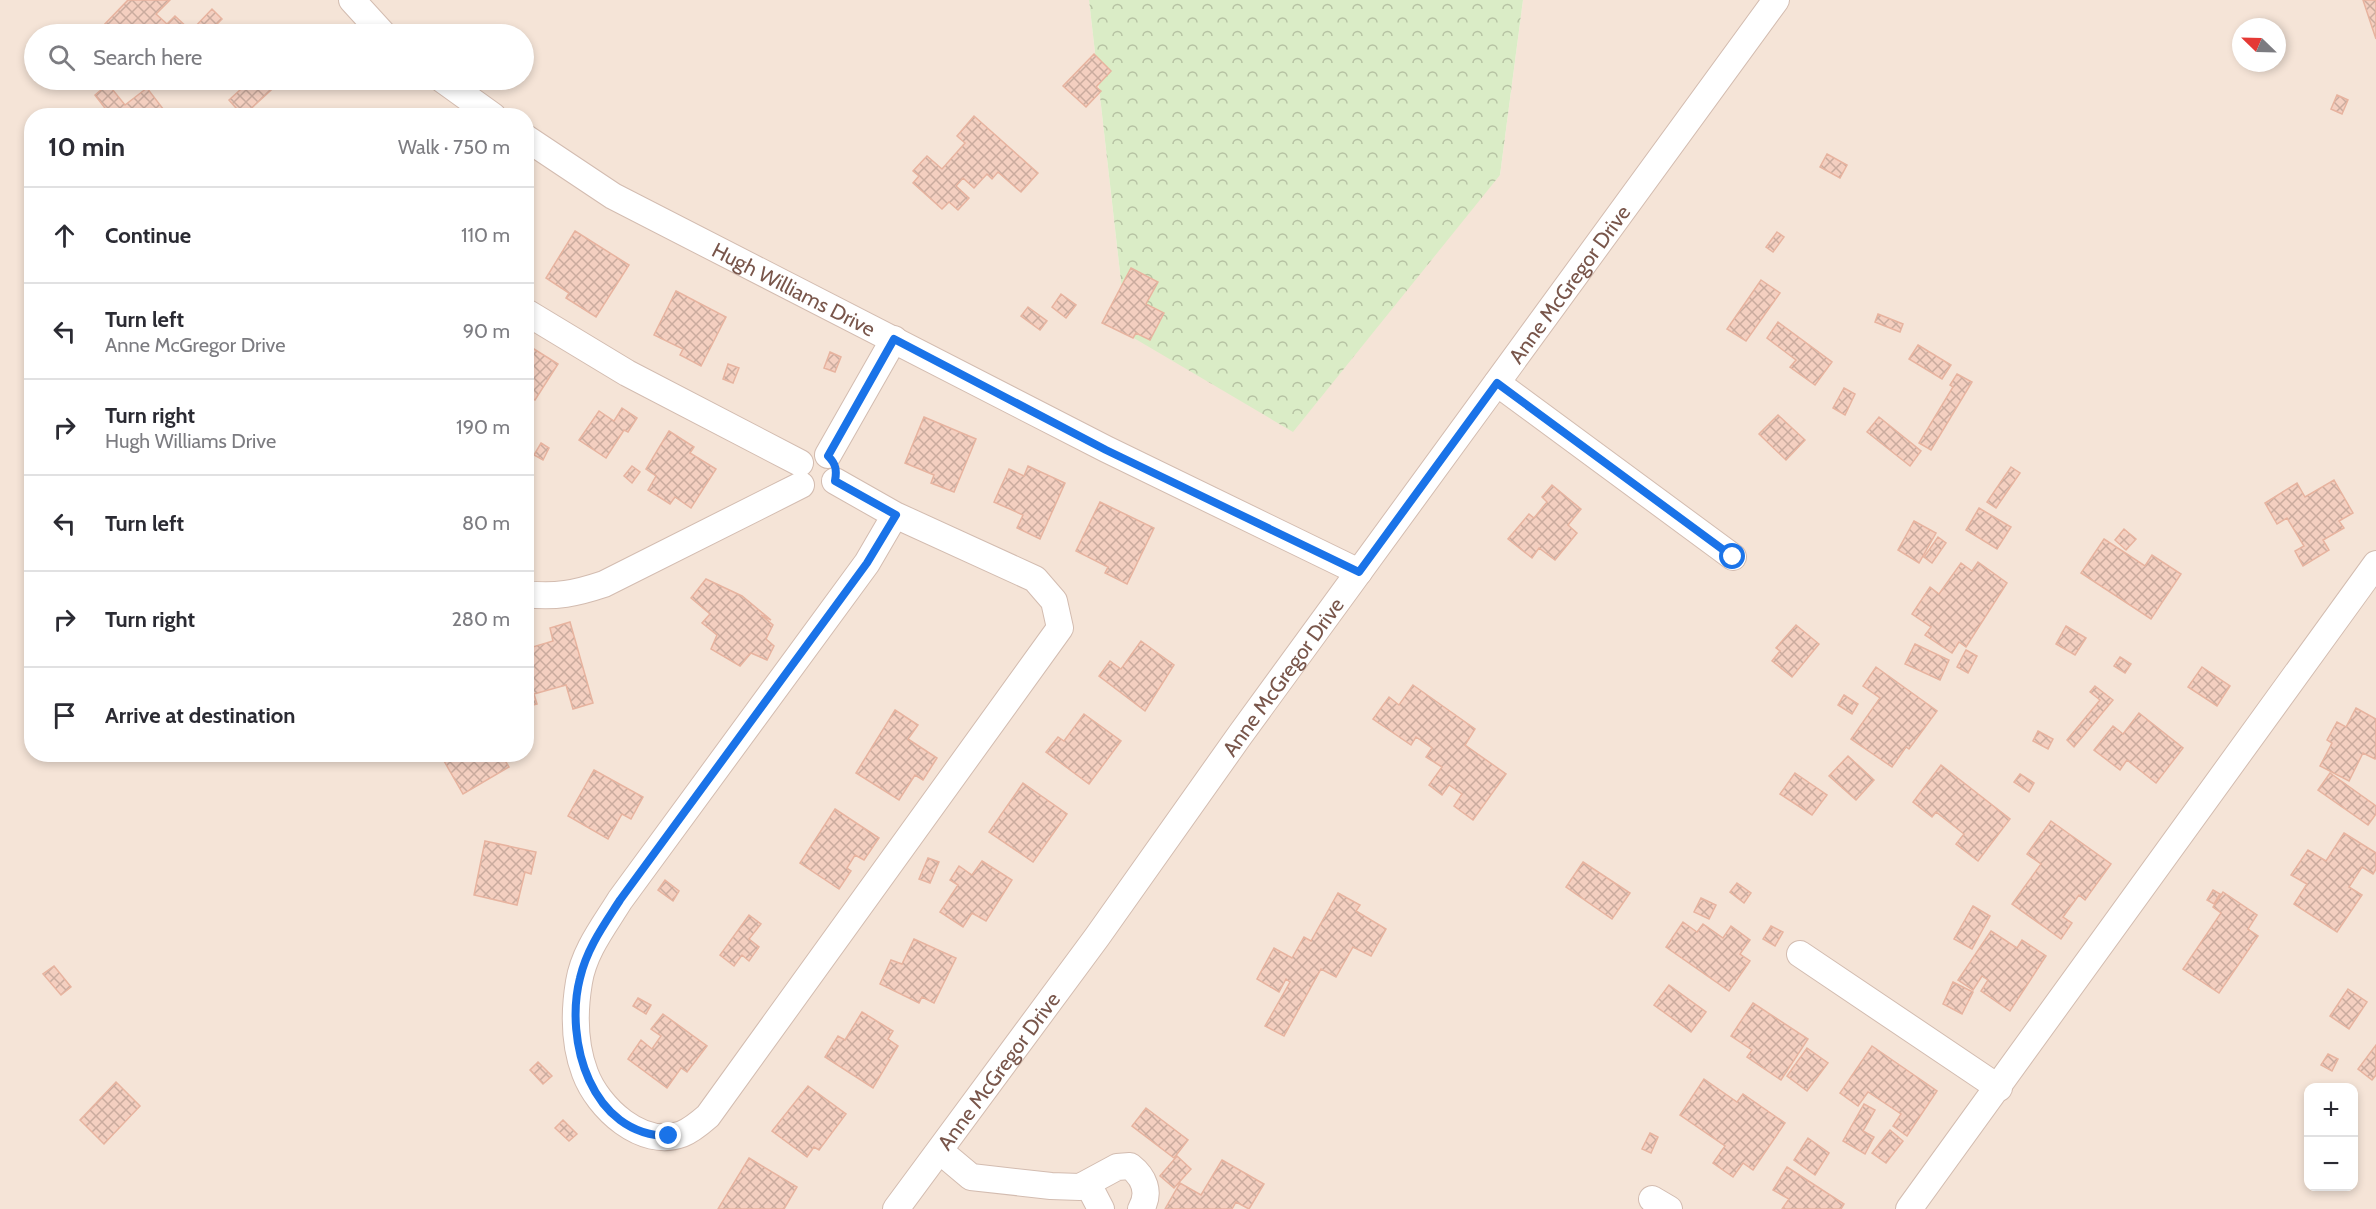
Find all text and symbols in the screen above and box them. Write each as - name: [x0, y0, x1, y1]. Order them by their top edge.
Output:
- north arrow: [2232, 18, 2286, 72]
- search box: [24, 24, 534, 90]
- icon: search: [45, 41, 78, 74]
- text: Search here: [93, 44, 202, 71]
- text: 10 min: [48, 131, 125, 163]
- text: Walk · 750 m: [398, 135, 510, 159]
- street label: Anne McGregor Drive: [1503, 200, 1635, 368]
- icon: ahead: [48, 219, 81, 252]
- text: Continue: [105, 222, 191, 249]
- text: 110 m: [461, 223, 510, 247]
- street label: Hugh Williams Drive: [708, 237, 880, 341]
- text: Turn left: [105, 306, 184, 333]
- icon: left: [48, 315, 81, 348]
- text: 90 m: [463, 319, 510, 343]
- text: Anne McGregor Drive: [105, 333, 286, 357]
- text: Turn right: [105, 402, 195, 429]
- icon: right: [48, 411, 81, 444]
- text: 190 m: [456, 415, 510, 439]
- text: Hugh Williams Drive: [105, 429, 276, 453]
- icon: left: [48, 507, 81, 540]
- text: Turn left: [105, 510, 184, 537]
- text: 80 m: [462, 511, 510, 535]
- route start: [1719, 543, 1745, 569]
- street label: Anne McGregor Drive: [1217, 592, 1349, 761]
- icon: right: [48, 603, 81, 636]
- text: Turn right: [105, 606, 195, 633]
- text: 280 m: [451, 607, 510, 631]
- icon: arrive: [48, 699, 81, 732]
- text: Arrive at destination: [105, 702, 295, 729]
- street label: Anne McGregor Drive: [932, 987, 1065, 1154]
- map controls: [2304, 1083, 2358, 1191]
- button: +: [2304, 1083, 2358, 1137]
- route end: [655, 1122, 681, 1148]
- button: −: [2304, 1137, 2358, 1191]

